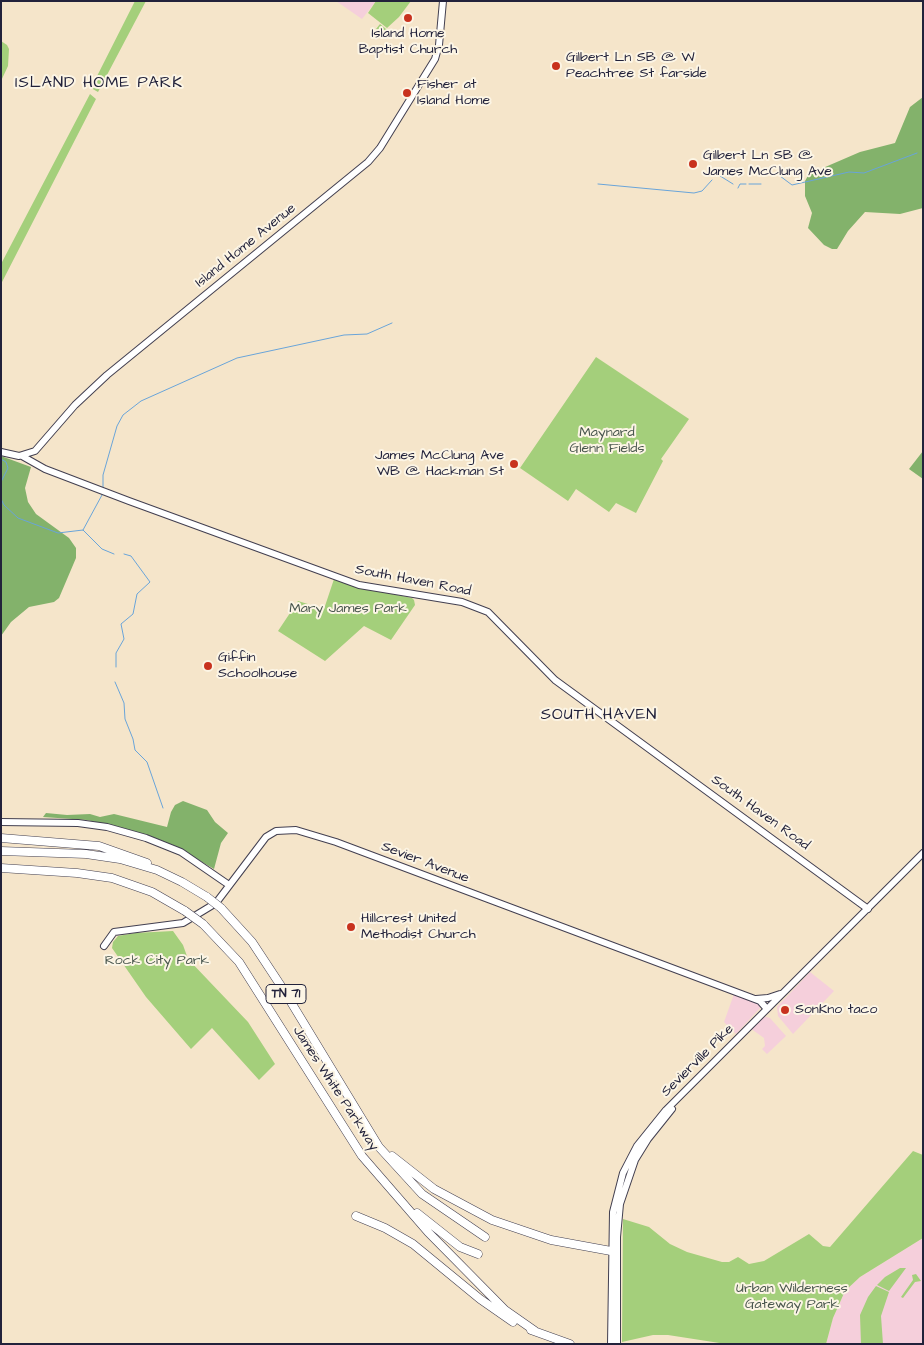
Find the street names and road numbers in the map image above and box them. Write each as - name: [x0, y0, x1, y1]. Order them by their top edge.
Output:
- street label: Island Home Avenue: [192, 200, 300, 292]
- street label: South Haven Road: [354, 562, 472, 600]
- street label: South Haven Road: [708, 772, 812, 854]
- street label: Sevier Avenue: [379, 839, 471, 887]
- road number: TN 71: [266, 984, 306, 1004]
- street label: Sevierville Pike: [658, 1021, 738, 1101]
- street label: James White Parkway: [288, 1024, 382, 1154]

